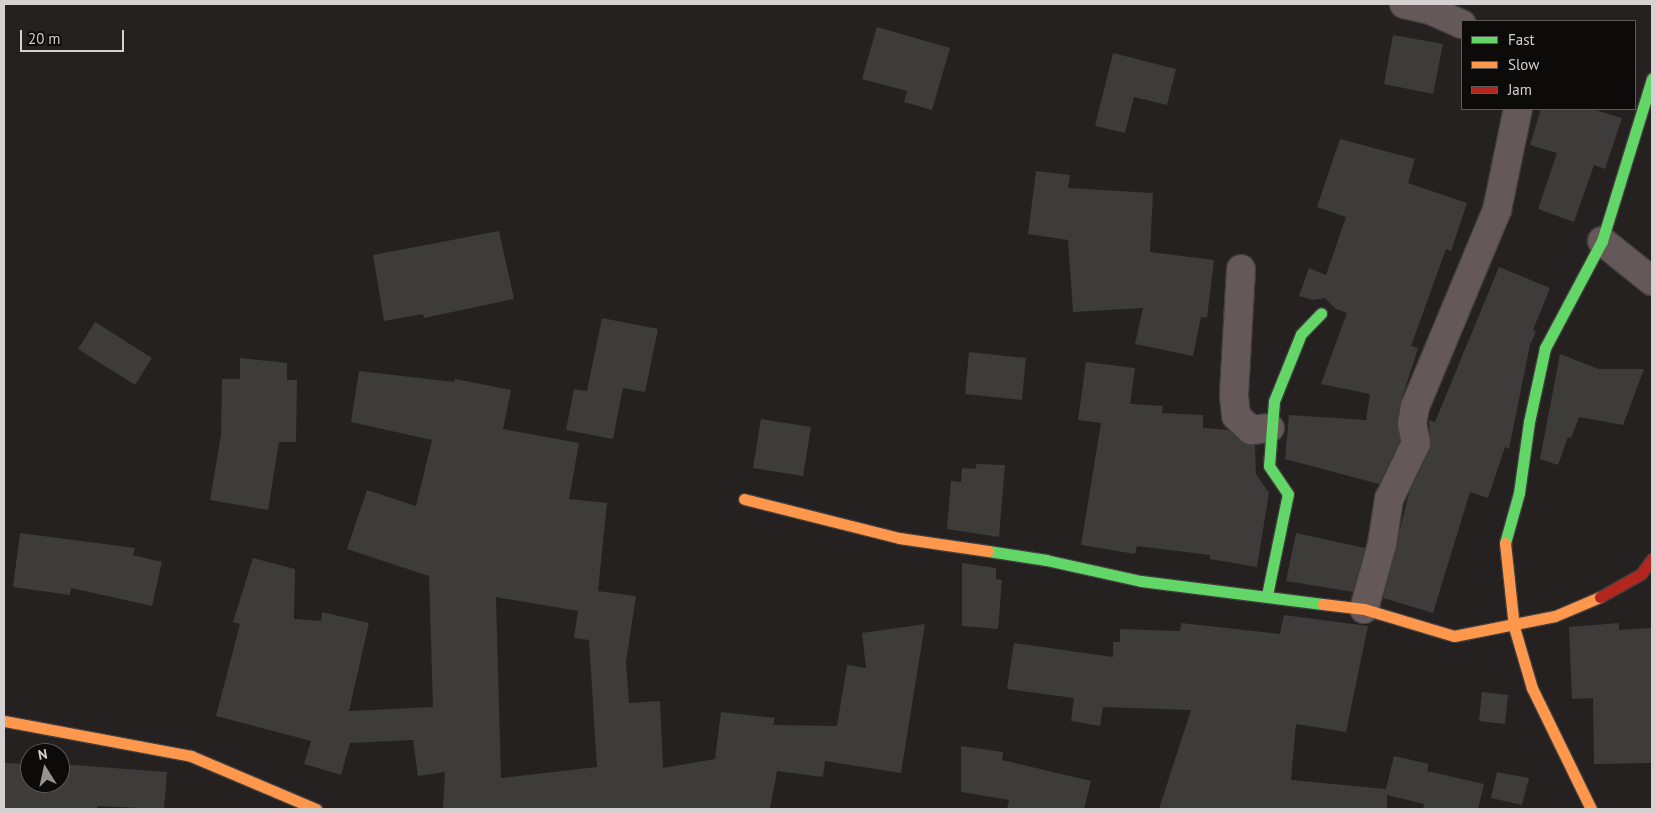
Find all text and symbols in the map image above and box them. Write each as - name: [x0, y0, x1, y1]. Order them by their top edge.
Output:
- scale bar: [22, 20, 126, 52]
- legend: [1461, 20, 1636, 110]
- text: 20 m: [28, 29, 61, 48]
- text: Fast: [1508, 30, 1535, 49]
- text: Slow: [1508, 55, 1539, 74]
- text: Jam: [1508, 80, 1532, 99]
- north arrow: [20, 743, 70, 793]
- text: N: [36, 745, 49, 764]

